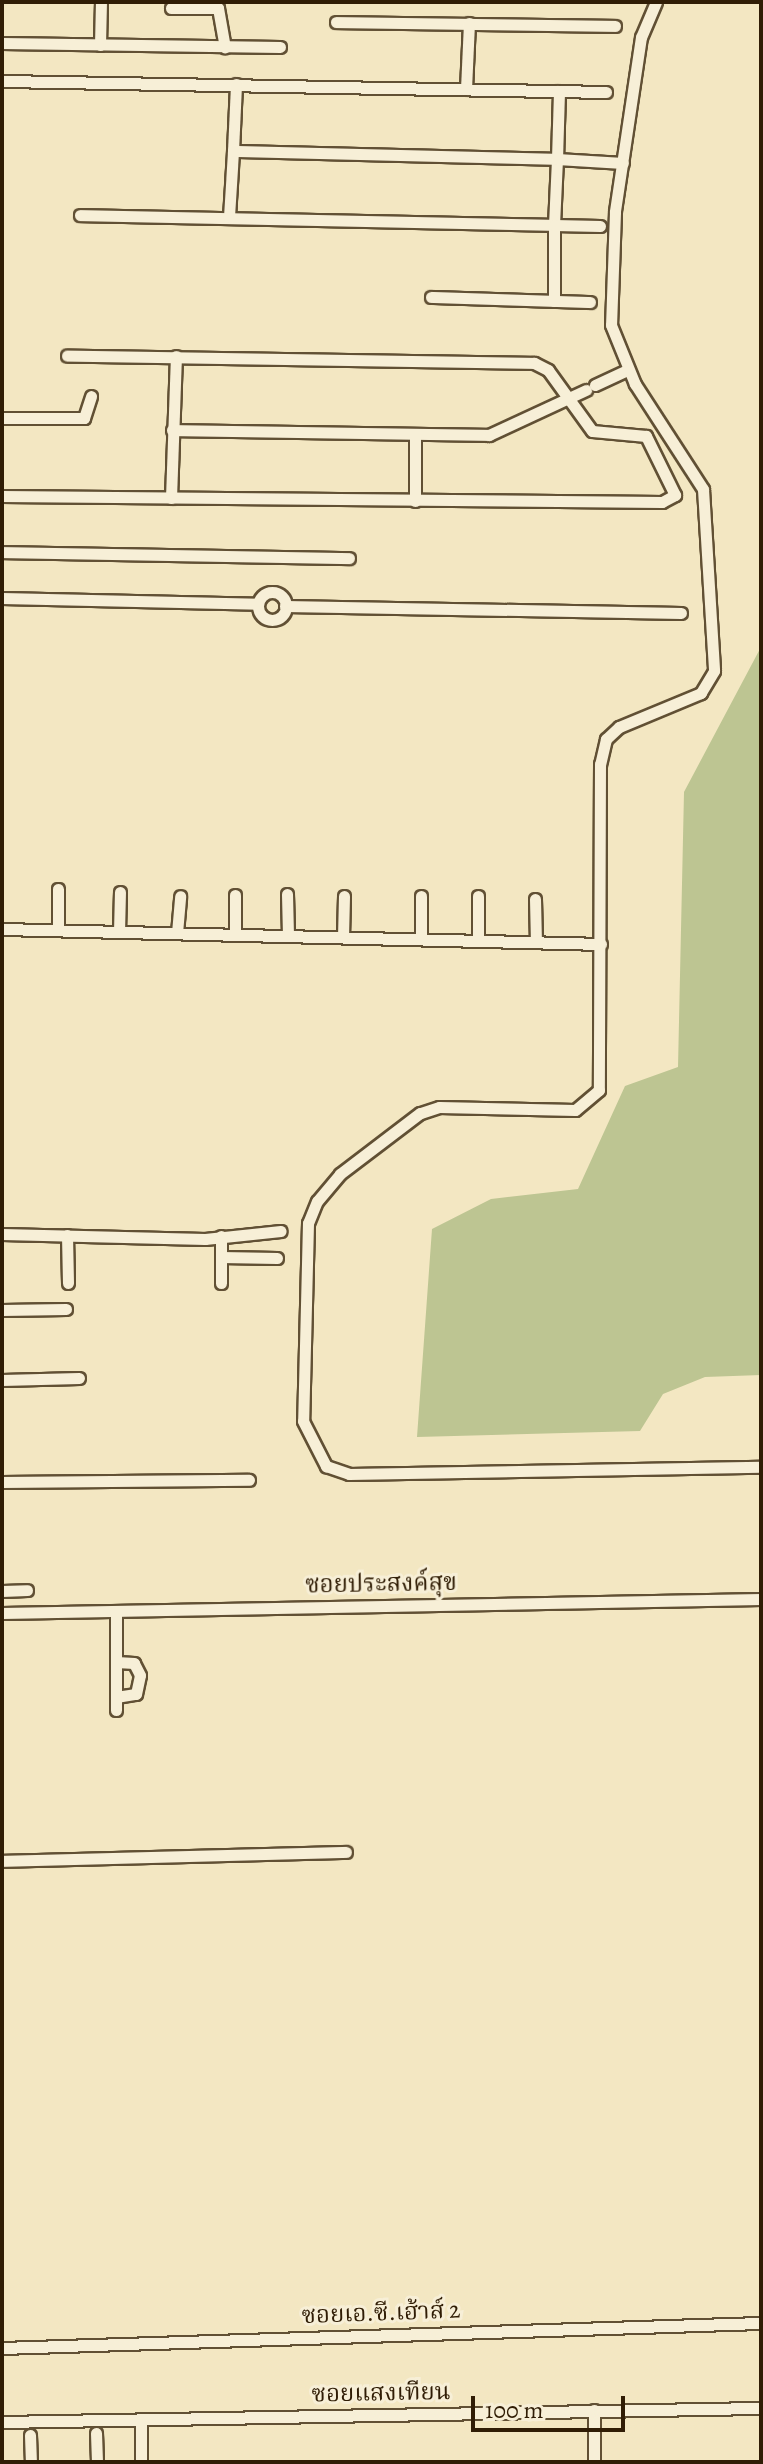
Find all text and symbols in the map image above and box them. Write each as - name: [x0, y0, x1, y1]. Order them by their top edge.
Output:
- street label: ซอยประสงค์สุข: [305, 1568, 457, 1600]
- street label: ซอยเอ.ซี.เฮ้าส์ 2: [301, 2296, 461, 2330]
- street label: ซอยแสงเทียน: [311, 2377, 451, 2409]
- scale bar: [475, 2380, 629, 2430]
- text: 100 m: [485, 2394, 544, 2426]

